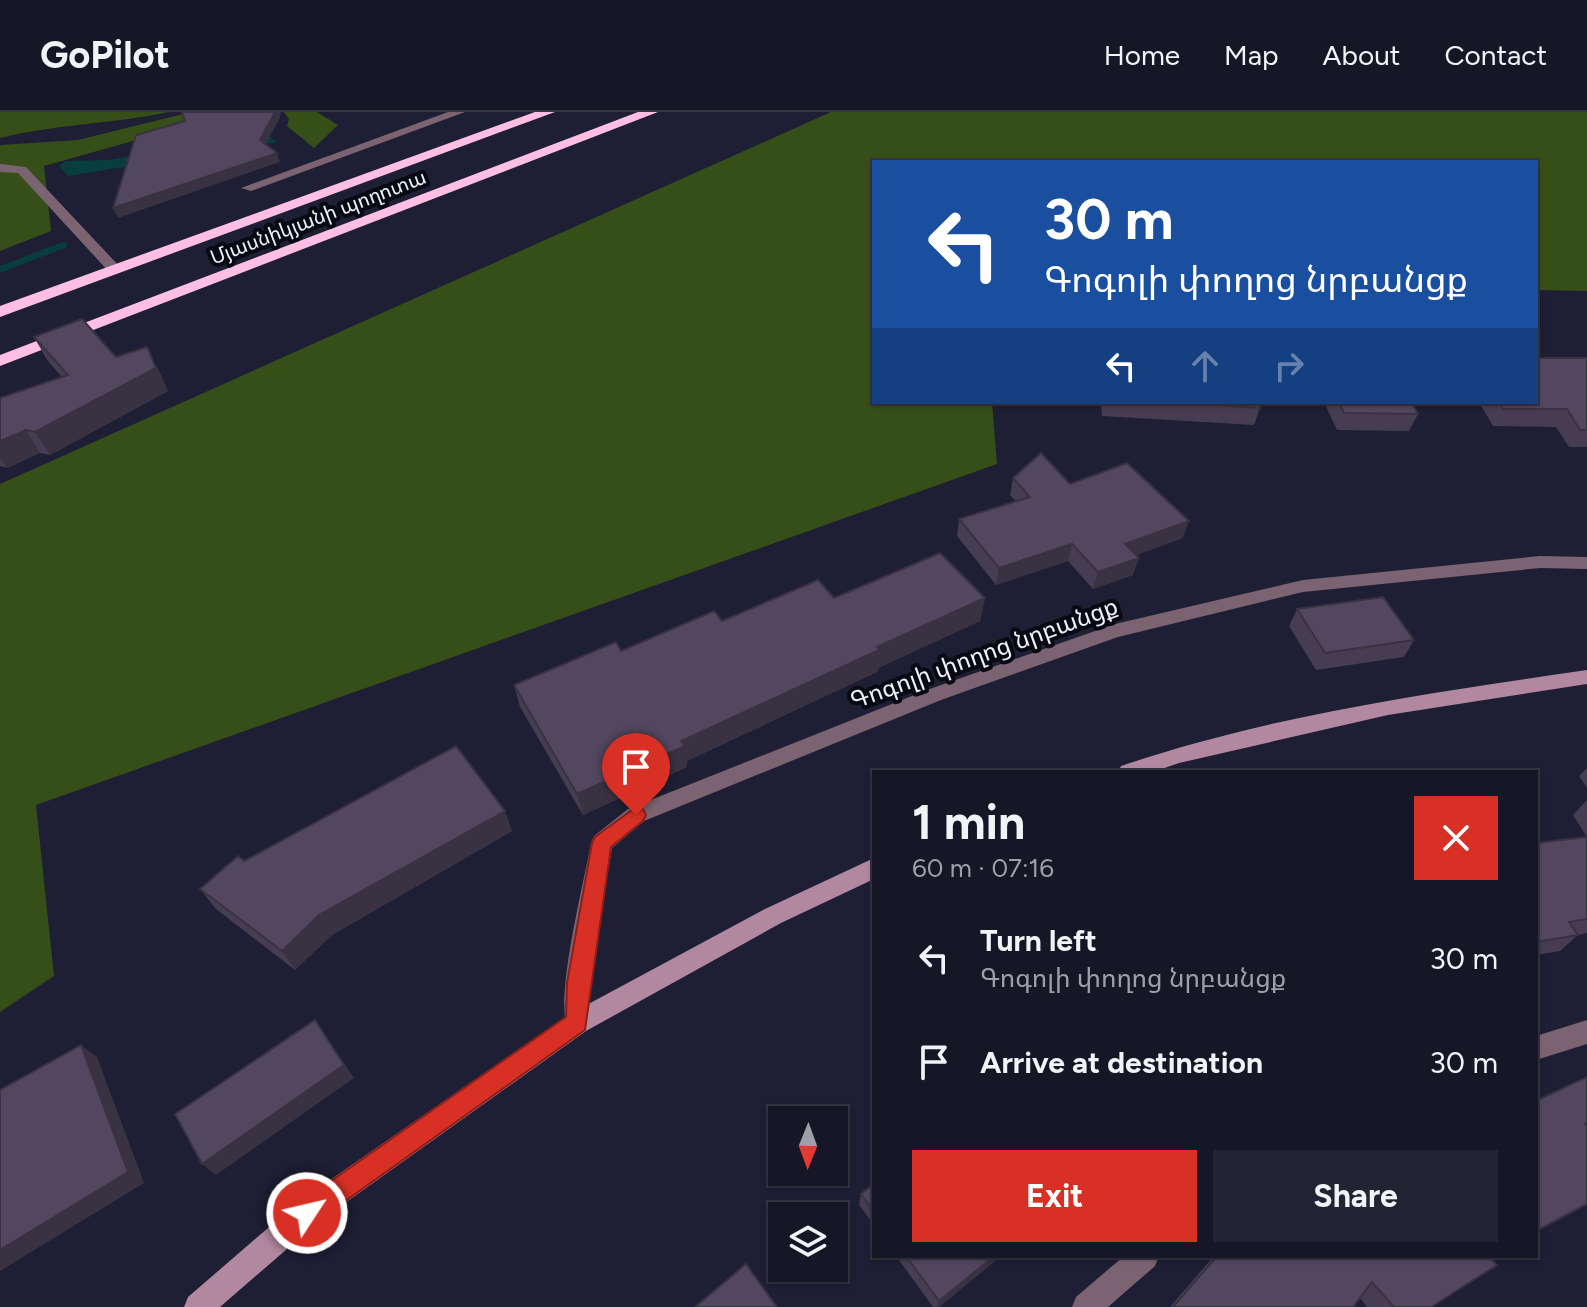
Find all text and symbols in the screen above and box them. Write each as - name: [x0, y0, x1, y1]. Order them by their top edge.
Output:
- text: GoPilot: [40, 32, 170, 78]
- text: Home: [1104, 38, 1180, 72]
- text: Map: [1224, 38, 1279, 72]
- text: About: [1323, 38, 1400, 72]
- text: Contact: [1444, 38, 1547, 72]
- street label: Մյասնիկյանի պողոտա: [207, 165, 429, 269]
- text: 30 m: [1044, 186, 1174, 253]
- icon: left: [912, 192, 1016, 296]
- text: Գոգոլի փողոց նրբանցք: [1044, 258, 1468, 301]
- icon: left: [1099, 344, 1143, 388]
- icon: ahead: [1183, 344, 1227, 388]
- icon: right: [1267, 344, 1311, 388]
- street label: Գոգոլի փողոց նրբանցք: [846, 591, 1122, 715]
- pin: [602, 733, 670, 815]
- icon: arrive: [614, 745, 658, 789]
- text: 1 min: [912, 793, 1025, 851]
- button: close: [1414, 796, 1498, 880]
- text: 60 m · 07:16: [912, 852, 1054, 884]
- text: Turn left: [980, 922, 1097, 959]
- icon: left: [912, 936, 956, 980]
- text: 30 m: [1430, 940, 1498, 977]
- text: Գոգոլի փողոց նրբանցք: [980, 962, 1286, 994]
- icon: arrive: [912, 1040, 956, 1084]
- text: Arrive at destination: [980, 1044, 1263, 1081]
- text: 30 m: [1430, 1044, 1498, 1081]
- north arrow: [768, 1106, 848, 1186]
- map controls: [768, 1106, 848, 1282]
- button: Exit: [912, 1150, 1197, 1242]
- button: Share: [1213, 1150, 1498, 1242]
- position arrow: [265, 1171, 349, 1255]
- button: layers: [768, 1202, 848, 1282]

